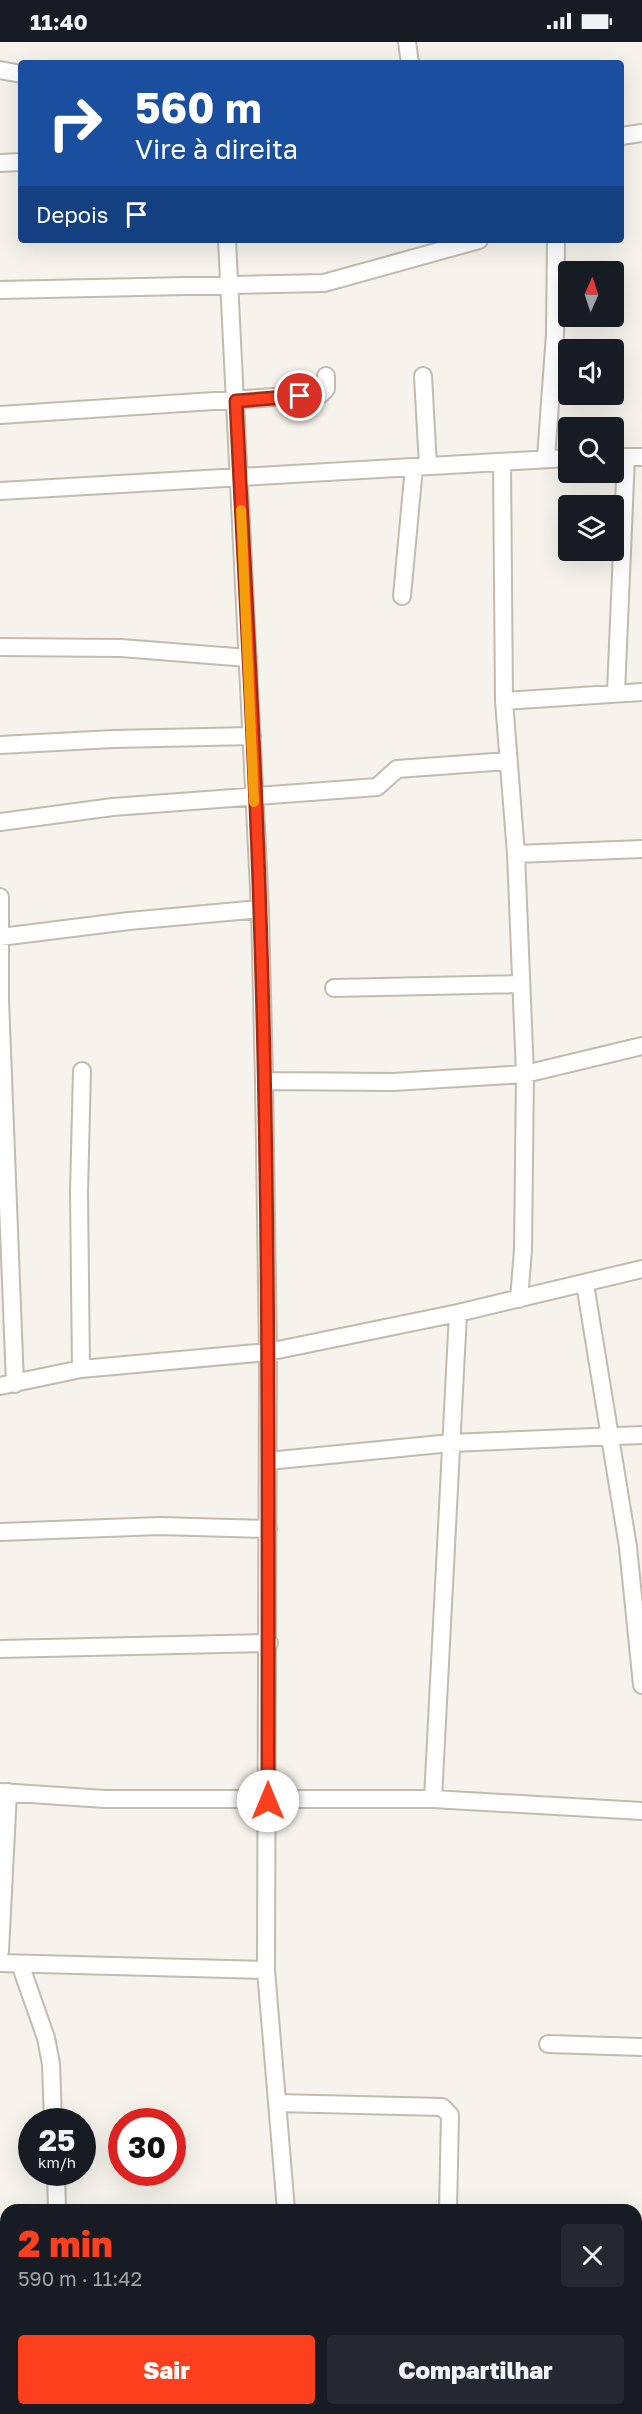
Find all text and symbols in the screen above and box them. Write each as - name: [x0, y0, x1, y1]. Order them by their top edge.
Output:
- text: 11:40: [30, 8, 88, 35]
- text: 560 m: [135, 82, 262, 132]
- icon: right: [36, 84, 114, 162]
- text: Vire à direita: [135, 133, 298, 165]
- icon: arrive: [120, 198, 153, 231]
- text: Depois: [36, 201, 108, 228]
- north arrow: [558, 261, 624, 327]
- map controls: [558, 261, 624, 561]
- button: sound: [558, 339, 624, 405]
- pin: [274, 370, 325, 421]
- icon: arrive: [283, 379, 316, 412]
- button: search: [558, 417, 624, 483]
- button: layers: [558, 495, 624, 561]
- position arrow: [236, 1769, 300, 1833]
- speed limit sign: 30: [108, 2108, 186, 2186]
- text: 25: [39, 2122, 75, 2158]
- text: km/h: [38, 2153, 76, 2171]
- text: 2 min: [18, 2222, 113, 2265]
- button: close: [561, 2224, 624, 2287]
- text: 590 m · 11:42: [18, 2266, 142, 2290]
- button: Sair: [18, 2335, 315, 2404]
- button: Compartilhar: [327, 2335, 624, 2404]

